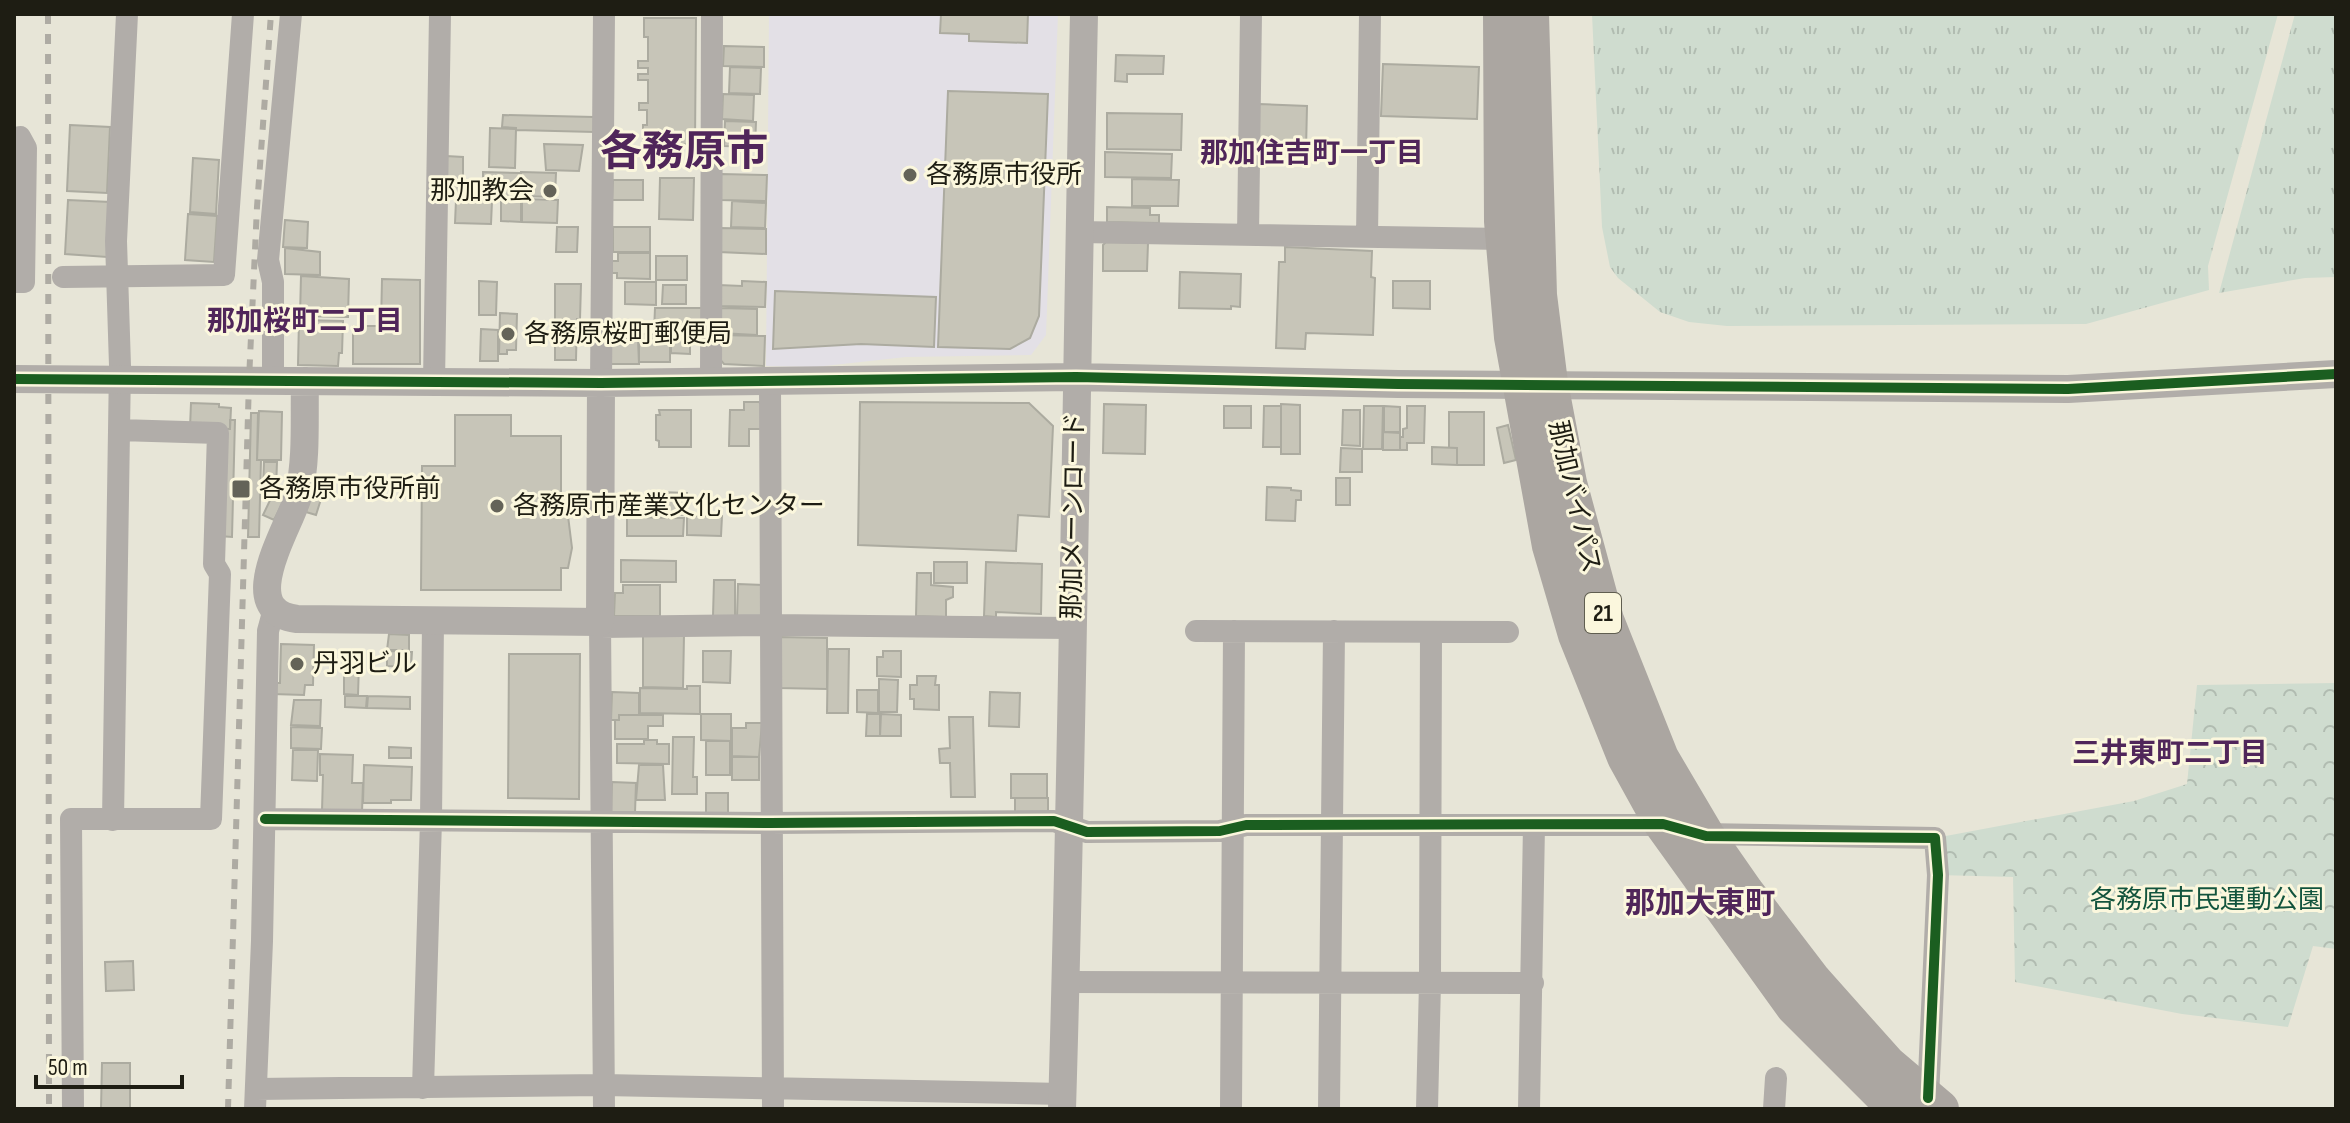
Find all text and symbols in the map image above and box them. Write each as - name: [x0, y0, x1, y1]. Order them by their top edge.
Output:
- district label: 各務原市: [600, 127, 768, 178]
- district label: 那加住吉町一丁目: [1200, 137, 1424, 170]
- place label: 各務原市役所: [926, 160, 1082, 191]
- marker: 各務原市役所: [901, 166, 919, 184]
- place label: 那加教会: [430, 176, 534, 207]
- marker: 那加教会: [541, 182, 559, 200]
- district label: 那加桜町二丁目: [207, 305, 403, 338]
- place label: 各務原桜町郵便局: [524, 319, 732, 350]
- marker: 各務原桜町郵便局: [499, 325, 517, 343]
- street label: 那加メーンロード: [1057, 412, 1091, 620]
- street label: 那加バイパス: [1541, 418, 1607, 576]
- place label: 各務原市役所前: [259, 474, 441, 505]
- marker: 各務原市役所前: [230, 478, 252, 500]
- place label: 各務原市産業文化センター: [513, 491, 825, 522]
- marker: 各務原市産業文化センター: [488, 497, 506, 515]
- road number: 21: [1585, 593, 1621, 633]
- place label: 丹羽ビル: [313, 649, 417, 680]
- marker: 丹羽ビル: [288, 655, 306, 673]
- district label: 三井東町二丁目: [2072, 737, 2268, 770]
- park label: 各務原市民運動公園: [2090, 885, 2324, 916]
- district label: 那加大東町: [1625, 886, 1775, 922]
- scale bar: [36, 1039, 182, 1089]
- text: 50 m: [48, 1053, 88, 1082]

